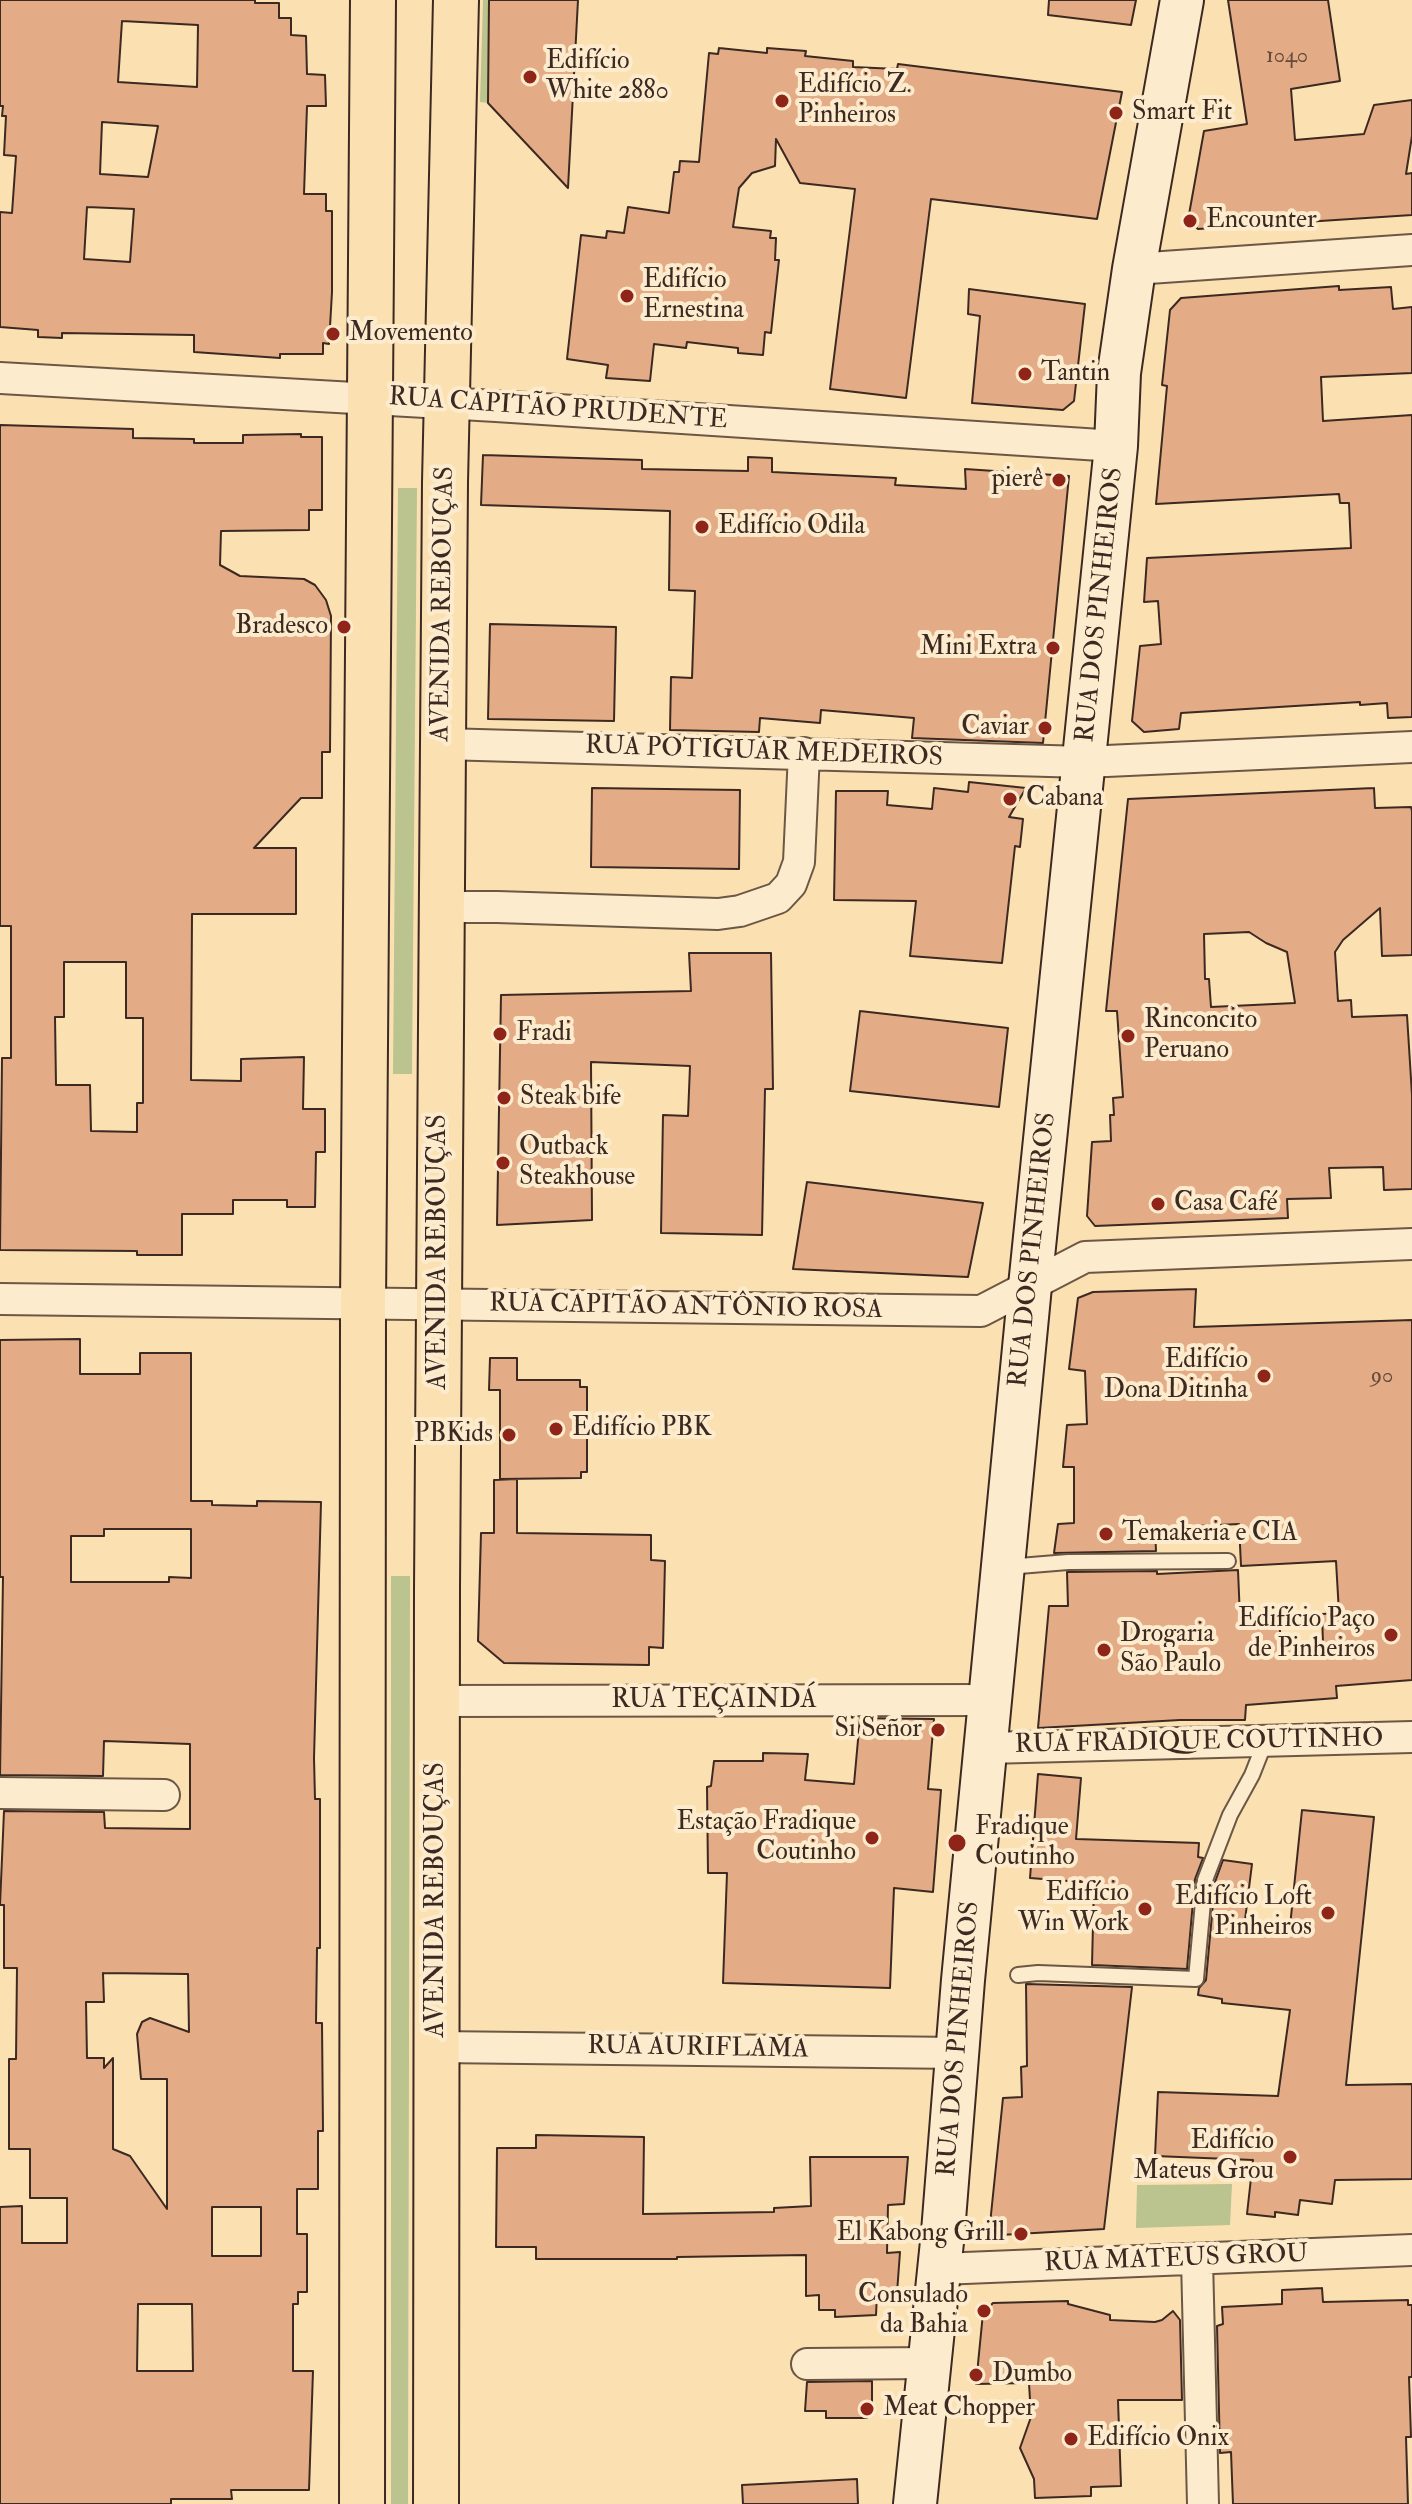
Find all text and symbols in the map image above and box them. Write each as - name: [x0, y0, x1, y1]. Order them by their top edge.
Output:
- house number: 1040: [1266, 44, 1308, 70]
- place label: Edifício White 2880: [546, 46, 669, 108]
- marker: Edifício White 2880: [521, 68, 539, 86]
- place label: Edifício Z. Pinheiros: [798, 70, 911, 132]
- marker: Edifício Z. Pinheiros: [773, 92, 791, 110]
- place label: Smart Fit: [1132, 97, 1232, 129]
- marker: Smart Fit: [1107, 104, 1125, 122]
- place label: Encounter: [1206, 205, 1317, 237]
- marker: Encounter: [1181, 212, 1199, 230]
- place label: Edifício Ernestina: [643, 265, 744, 326]
- marker: Edifício Ernestina: [618, 287, 636, 305]
- place label: Movemento: [349, 318, 473, 350]
- marker: Movemento: [324, 325, 342, 343]
- place label: Tantin: [1041, 358, 1110, 390]
- marker: Tantin: [1016, 365, 1034, 383]
- street label: RUA CAPITÃO PRUDENTE: [388, 383, 728, 437]
- place label: pierê: [992, 464, 1043, 496]
- street label: AVENIDA REBOUÇAS: [426, 466, 462, 742]
- street label: RUA DOS PINHEIROS: [1071, 466, 1131, 744]
- marker: pierê: [1050, 471, 1068, 489]
- place label: Edifício Odila: [718, 511, 865, 543]
- marker: Edifício Odila: [693, 518, 711, 536]
- place label: Bradesco: [235, 611, 328, 643]
- marker: Bradesco: [335, 618, 353, 636]
- place label: Mini Extra: [920, 632, 1037, 664]
- marker: Mini Extra: [1044, 639, 1062, 657]
- place label: Caviar: [961, 712, 1029, 744]
- marker: Caviar: [1036, 719, 1054, 737]
- street label: RUA POTIGUAR MEDEIROS: [584, 731, 944, 775]
- place label: Cabana: [1026, 783, 1103, 815]
- marker: Cabana: [1001, 790, 1019, 808]
- place label: Rinconcito Peruano: [1144, 1005, 1257, 1066]
- place label: Fradi: [516, 1018, 572, 1050]
- marker: Fradi: [491, 1025, 509, 1043]
- marker: Rinconcito Peruano: [1119, 1027, 1137, 1045]
- place label: Steak bife: [520, 1082, 621, 1114]
- marker: Steak bife: [495, 1089, 513, 1107]
- street label: RUA DOS PINHEIROS: [1004, 1111, 1064, 1389]
- street label: AVENIDA REBOUÇAS: [423, 1114, 455, 1390]
- place label: Outback Steakhouse: [519, 1132, 635, 1194]
- marker: Outback Steakhouse: [494, 1154, 512, 1172]
- place label: Casa Café: [1174, 1188, 1277, 1220]
- marker: Casa Café: [1149, 1195, 1167, 1213]
- street label: RUA CAPITÃO ANTÔNIO ROSA: [489, 1289, 883, 1327]
- place label: Edifício Dona Ditinha: [1104, 1345, 1248, 1406]
- house number: 90: [1371, 1364, 1393, 1390]
- marker: Edifício Dona Ditinha: [1255, 1367, 1273, 1385]
- place label: Edifício PBK: [572, 1413, 711, 1445]
- place label: PBKids: [414, 1419, 493, 1451]
- marker: Edifício PBK: [547, 1420, 565, 1438]
- marker: PBKids: [500, 1426, 518, 1444]
- place label: Temakeria e CIA: [1122, 1518, 1298, 1550]
- marker: Temakeria e CIA: [1097, 1525, 1115, 1543]
- place label: Edifício Paço de Pinheiros: [1238, 1604, 1375, 1666]
- place label: Drogaria São Paulo: [1120, 1619, 1221, 1680]
- marker: Edifício Paço de Pinheiros: [1382, 1626, 1400, 1644]
- marker: Drogaria São Paulo: [1095, 1641, 1113, 1659]
- street label: RUA TEÇAINDÁ: [611, 1685, 817, 1717]
- place label: Si Señor: [834, 1714, 922, 1746]
- marker: Si Señor: [929, 1721, 947, 1739]
- street label: RUA FRADIQUE COUTINHO: [1014, 1724, 1384, 1762]
- street label: AVENIDA REBOUÇAS: [421, 1762, 453, 2038]
- place label: Estação Fradique Coutinho: [677, 1807, 856, 1868]
- place label: Fradique Coutinho: [975, 1812, 1075, 1874]
- marker: Estação Fradique Coutinho: [863, 1829, 881, 1847]
- marker: Fradique Coutinho: [946, 1832, 968, 1854]
- place label: Edifício Win Work: [1018, 1878, 1129, 1940]
- place label: Edifício Loft Pinheiros: [1175, 1882, 1312, 1944]
- street label: RUA DOS PINHEIROS: [932, 1900, 988, 2178]
- marker: Edifício Win Work: [1136, 1900, 1154, 1918]
- marker: Edifício Loft Pinheiros: [1319, 1904, 1337, 1922]
- street label: RUA AURIFLAMA: [587, 2031, 809, 2067]
- place label: Edifício Mateus Grou: [1134, 2126, 1274, 2188]
- marker: Edifício Mateus Grou: [1281, 2148, 1299, 2166]
- place label: El Kabong Grill: [837, 2218, 1005, 2250]
- marker: El Kabong Grill: [1012, 2225, 1030, 2243]
- street label: RUA MATEUS GROU: [1043, 2240, 1309, 2280]
- place label: Consulado da Bahia: [858, 2280, 968, 2342]
- marker: Consulado da Bahia: [975, 2302, 993, 2320]
- place label: Dumbo: [992, 2359, 1072, 2391]
- marker: Dumbo: [967, 2366, 985, 2384]
- place label: Meat Chopper: [883, 2393, 1035, 2425]
- marker: Meat Chopper: [858, 2400, 876, 2418]
- place label: Edifício Onix: [1087, 2423, 1229, 2455]
- marker: Edifício Onix: [1062, 2430, 1080, 2448]

